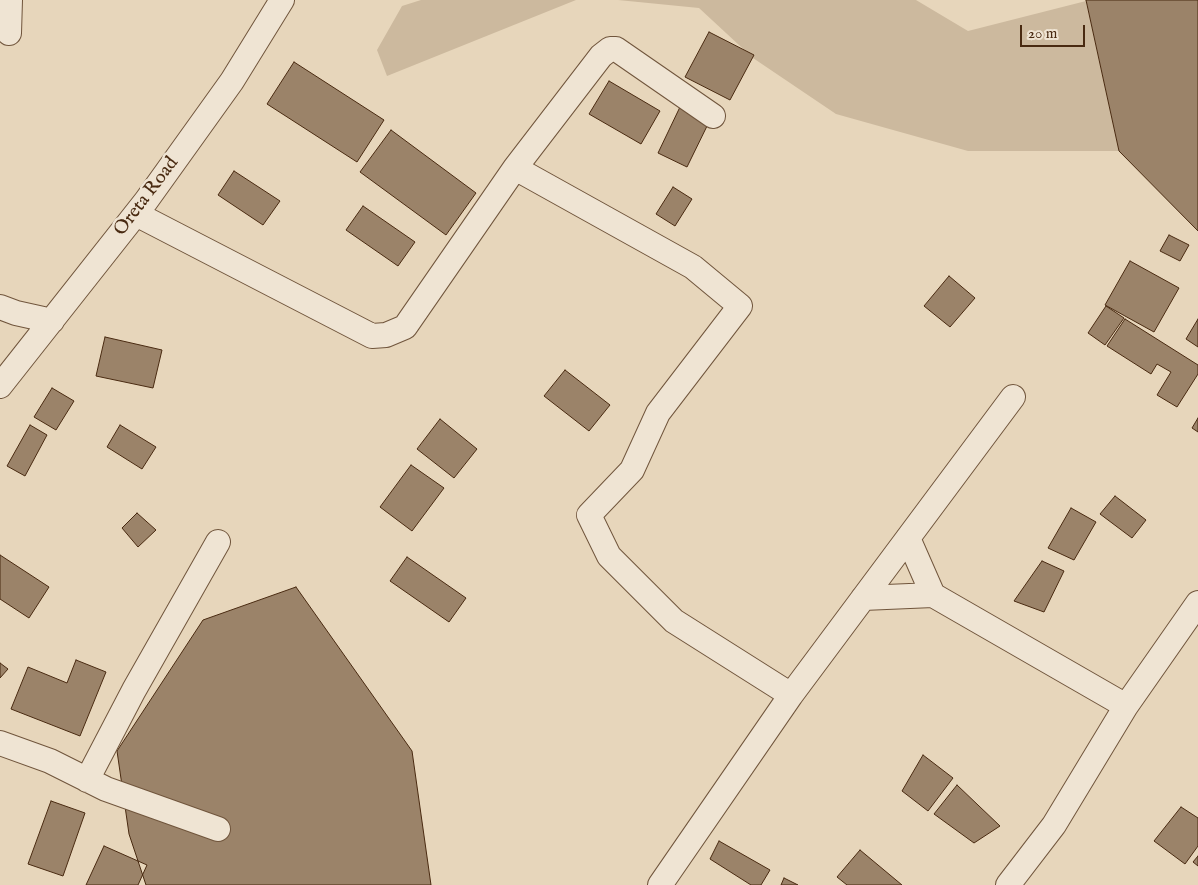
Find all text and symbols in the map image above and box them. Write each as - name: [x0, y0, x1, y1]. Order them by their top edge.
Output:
- scale bar: [1023, 15, 1088, 47]
- text: 20 m: [1028, 24, 1057, 43]
- street label: Oreta Road: [110, 153, 184, 241]

